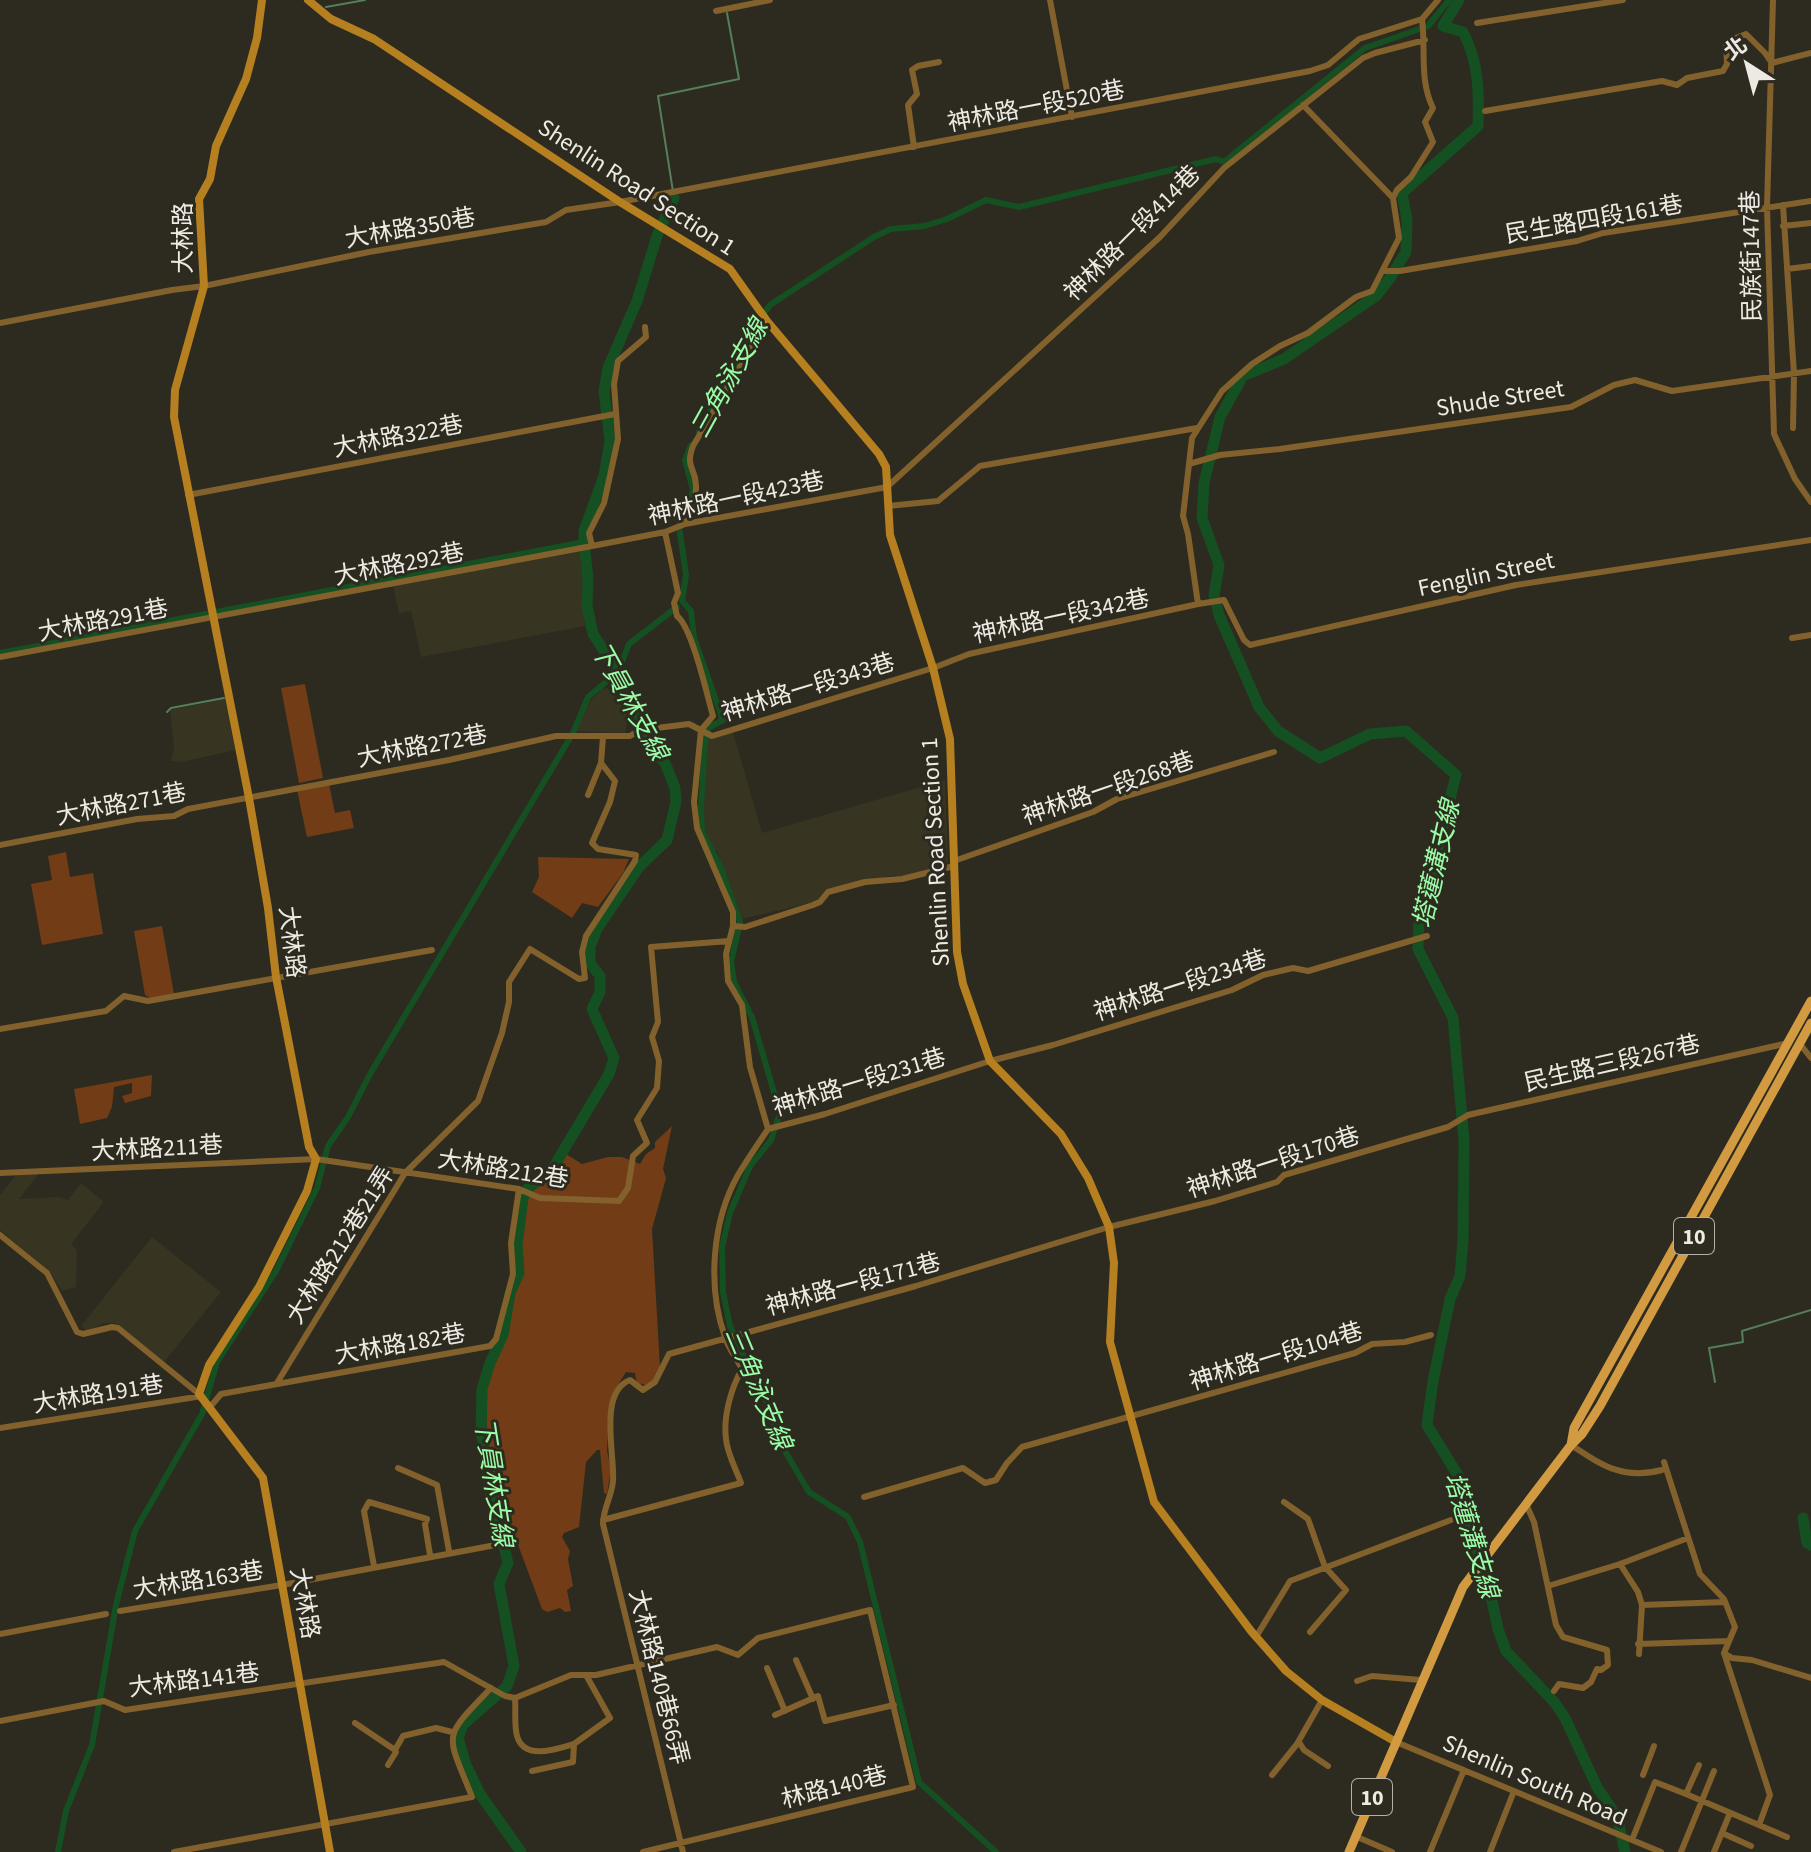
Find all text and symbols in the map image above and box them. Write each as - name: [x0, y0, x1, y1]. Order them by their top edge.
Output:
- north arrow: [1707, 24, 1787, 104]
- text: 北: [1718, 29, 1754, 68]
- street label: 神林路一段520巷: [945, 72, 1128, 141]
- street label: Shenlin Road Section 1: [531, 110, 742, 265]
- street label: 神林路一段414巷: [1056, 157, 1208, 309]
- street label: 民生路四段161巷: [1503, 187, 1686, 252]
- street label: 民族街147巷: [1733, 190, 1770, 322]
- street label: 大林路350巷: [342, 200, 478, 257]
- street label: 大林路: [166, 202, 201, 274]
- water label: 三角泳支線: [682, 310, 779, 444]
- street label: Shude Street: [1434, 371, 1567, 426]
- street label: 大林路322巷: [330, 407, 466, 466]
- street label: 神林路一段423巷: [645, 463, 828, 534]
- street label: 大林路292巷: [331, 535, 467, 594]
- street label: Fenglin Street: [1415, 543, 1558, 606]
- street label: 神林路一段342巷: [970, 581, 1153, 652]
- street label: 大林路291巷: [35, 591, 171, 650]
- water label: 下員林支線: [582, 635, 679, 770]
- street label: 神林路一段343巷: [717, 644, 899, 730]
- street label: 大林路272巷: [354, 717, 490, 776]
- street label: Shenlin Road Section 1: [912, 736, 959, 967]
- street label: 神林路一段268巷: [1017, 743, 1199, 834]
- street label: 大林路271巷: [53, 775, 189, 834]
- water label: 塔蓮溝支線: [1404, 794, 1470, 932]
- street label: 大林路: [270, 904, 313, 980]
- street label: 神林路一段234巷: [1089, 941, 1271, 1030]
- street label: 民生路三段267巷: [1521, 1026, 1704, 1101]
- street label: 神林路一段231巷: [768, 1039, 950, 1125]
- street label: 神林路一段170巷: [1182, 1118, 1364, 1207]
- street label: 大林路211巷: [90, 1128, 224, 1169]
- street label: 大林路212巷: [435, 1142, 571, 1197]
- street label: 大林路212巷21弄: [278, 1160, 403, 1331]
- road number: 10: [1674, 1218, 1714, 1254]
- street label: 神林路一段171巷: [762, 1244, 944, 1325]
- street label: 神林路一段104巷: [1185, 1313, 1367, 1399]
- street label: 大林路182巷: [332, 1316, 468, 1373]
- water label: 三角泳支線: [716, 1321, 802, 1458]
- street label: 大林路191巷: [30, 1367, 166, 1422]
- water label: 下員林支線: [465, 1415, 522, 1552]
- water label: 塔蓮溝支線: [1435, 1468, 1509, 1606]
- street label: 大林路163巷: [130, 1553, 266, 1608]
- street label: 大林路: [281, 1565, 328, 1642]
- street label: 大林路140巷66弄: [620, 1586, 697, 1769]
- street label: 大林路141巷: [127, 1655, 262, 1706]
- street label: Shenlin South Road: [1437, 1726, 1632, 1835]
- street label: 林路140巷: [778, 1757, 891, 1818]
- road number: 10: [1352, 1779, 1392, 1815]

